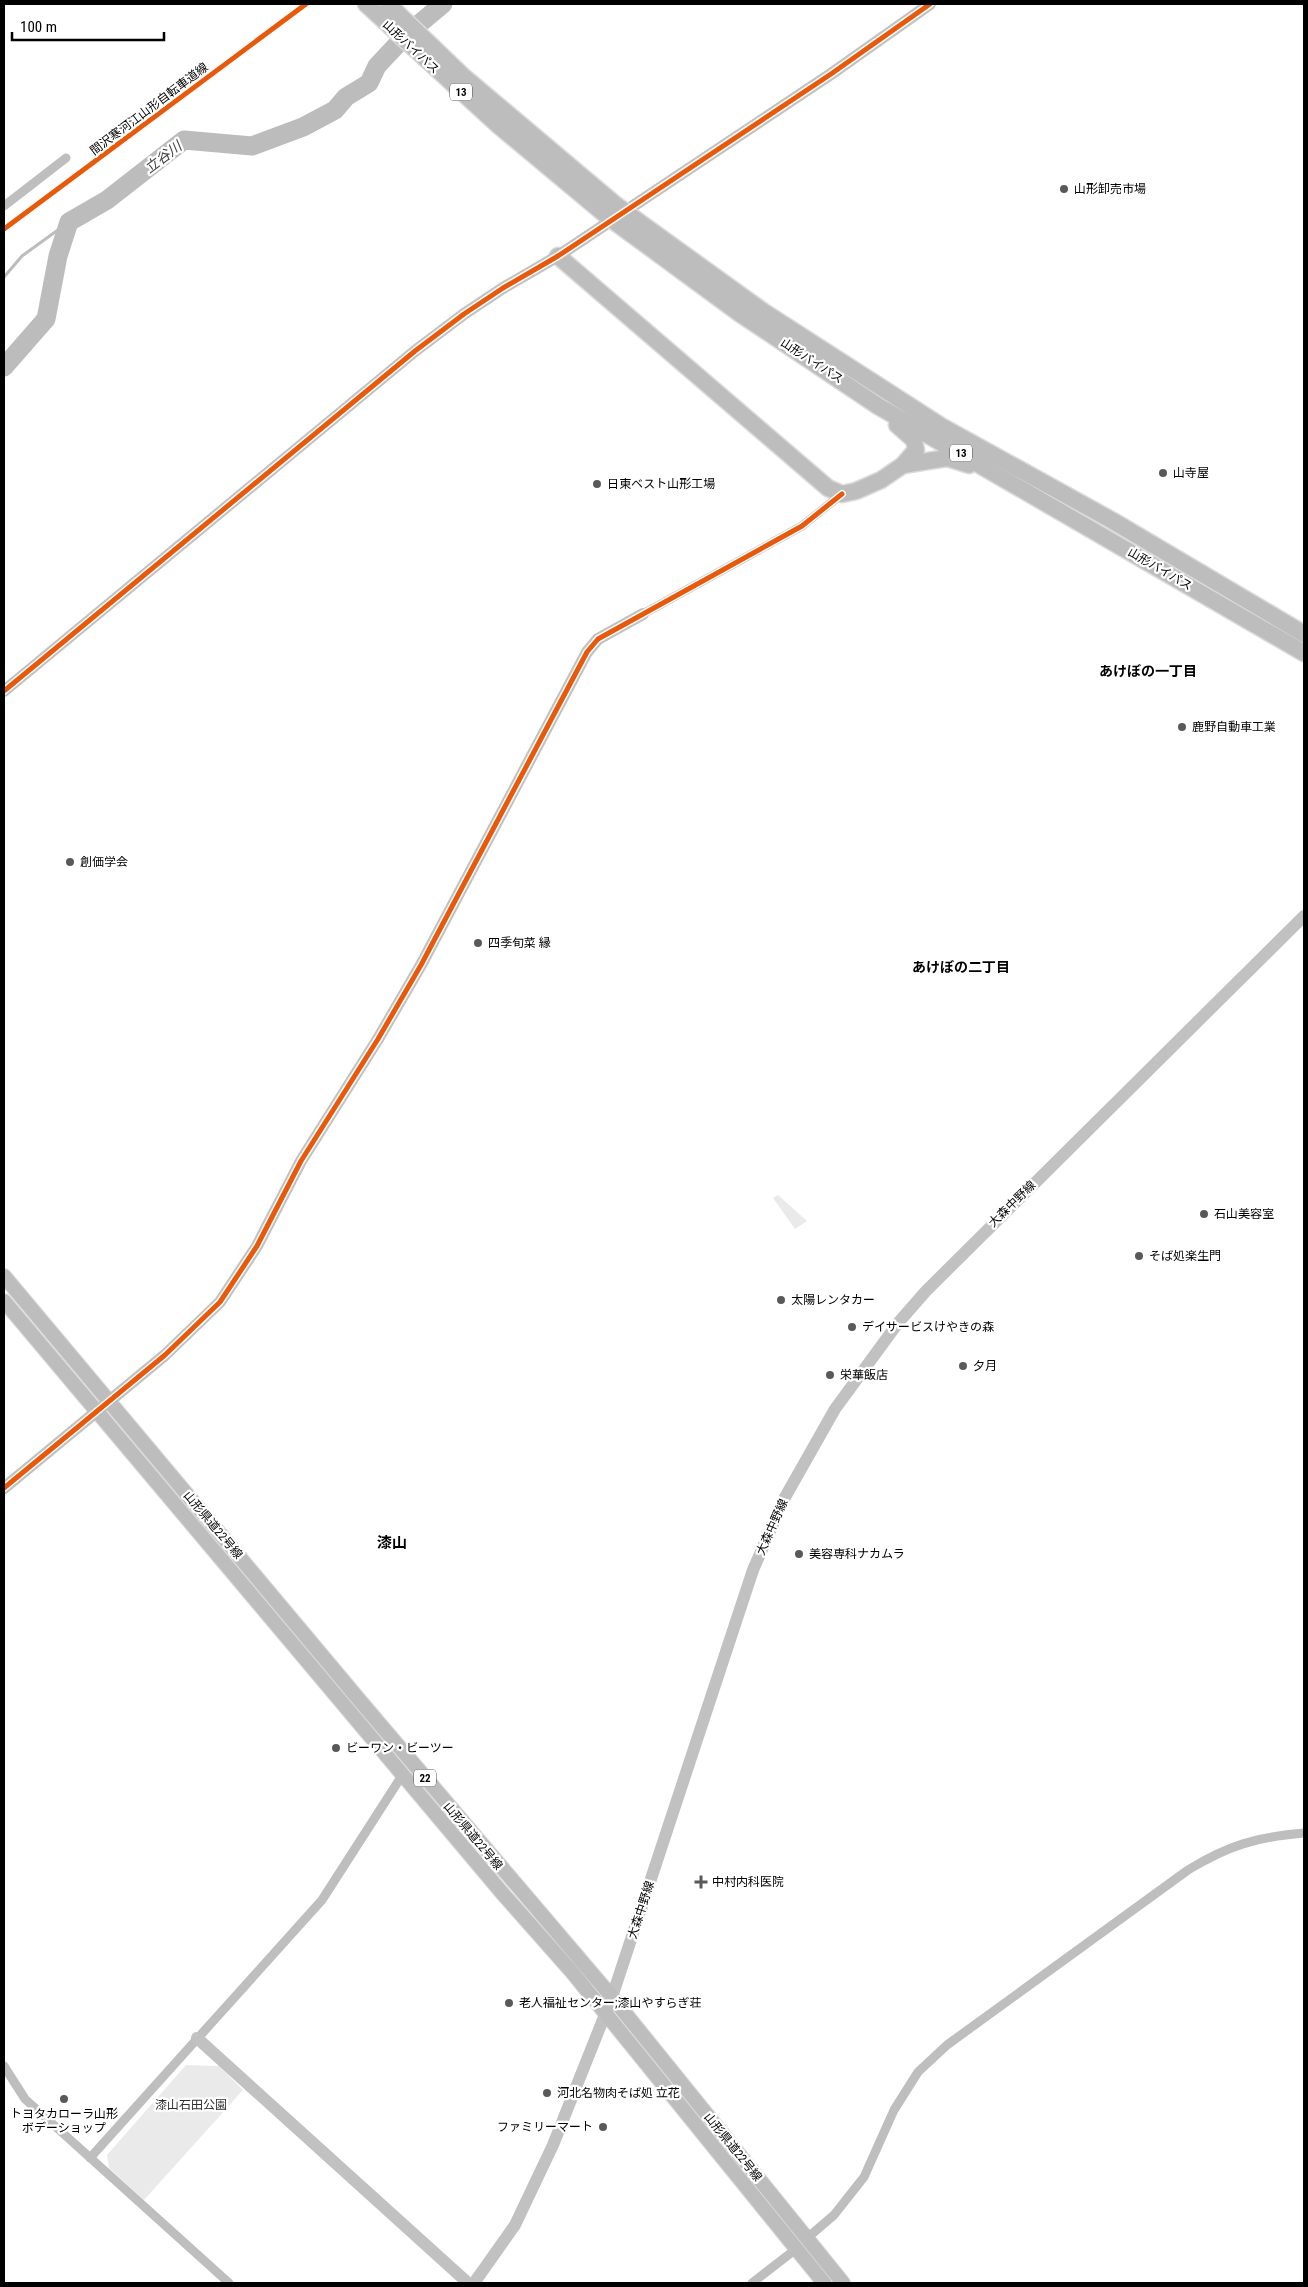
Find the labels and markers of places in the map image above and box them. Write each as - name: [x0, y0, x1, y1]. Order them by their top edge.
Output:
- place label: 山形卸売市場: [1074, 182, 1146, 196]
- marker: 山形卸売市場: [1058, 183, 1070, 195]
- place label: 山寺屋: [1173, 466, 1209, 480]
- marker: 山寺屋: [1157, 467, 1169, 479]
- place label: 日東ベスト山形工場: [607, 477, 715, 491]
- marker: 日東ベスト山形工場: [591, 478, 603, 490]
- place label: 鹿野自動車工業: [1192, 720, 1276, 734]
- marker: 鹿野自動車工業: [1176, 721, 1188, 733]
- place label: 創価学会: [80, 855, 128, 869]
- marker: 創価学会: [64, 856, 76, 868]
- place label: 四季旬菜 縁: [488, 936, 551, 950]
- marker: 四季旬菜 縁: [472, 937, 484, 949]
- place label: 石山美容室: [1214, 1207, 1274, 1221]
- marker: 石山美容室: [1198, 1208, 1210, 1220]
- place label: そば処楽生門: [1149, 1249, 1221, 1263]
- marker: そば処楽生門: [1133, 1250, 1145, 1262]
- place label: 太陽レンタカー: [791, 1293, 875, 1307]
- marker: 太陽レンタカー: [775, 1294, 787, 1306]
- place label: デイサービスけやきの森: [862, 1320, 994, 1334]
- marker: デイサービスけやきの森: [846, 1321, 858, 1333]
- place label: 夕月: [973, 1359, 997, 1373]
- marker: 夕月: [957, 1360, 969, 1372]
- place label: 栄華飯店: [840, 1368, 888, 1382]
- marker: 栄華飯店: [824, 1369, 836, 1381]
- place label: 美容専科ナカムラ: [809, 1547, 904, 1561]
- marker: 美容専科ナカムラ: [793, 1548, 805, 1560]
- place label: ビーワン・ビーツー: [346, 1741, 454, 1755]
- marker: ビーワン・ビーツー: [330, 1742, 342, 1754]
- marker: 中村内科医院: [694, 1875, 708, 1889]
- place label: 中村内科医院: [712, 1875, 784, 1889]
- place label: 老人福祉センター;漆山やすらぎ荘: [519, 1996, 701, 2010]
- marker: 老人福祉センター;漆山やすらぎ荘: [503, 1997, 515, 2009]
- place label: 河北名物肉そば処 立花: [557, 2086, 680, 2100]
- marker: 河北名物肉そば処 立花: [541, 2087, 553, 2099]
- marker: トヨタカローラ山形 ボデーショップ: [58, 2093, 70, 2105]
- place label: トヨタカローラ山形 ボデーショップ: [10, 2107, 118, 2135]
- place label: ファミリーマート: [497, 2120, 593, 2134]
- marker: ファミリーマート: [597, 2121, 609, 2133]

